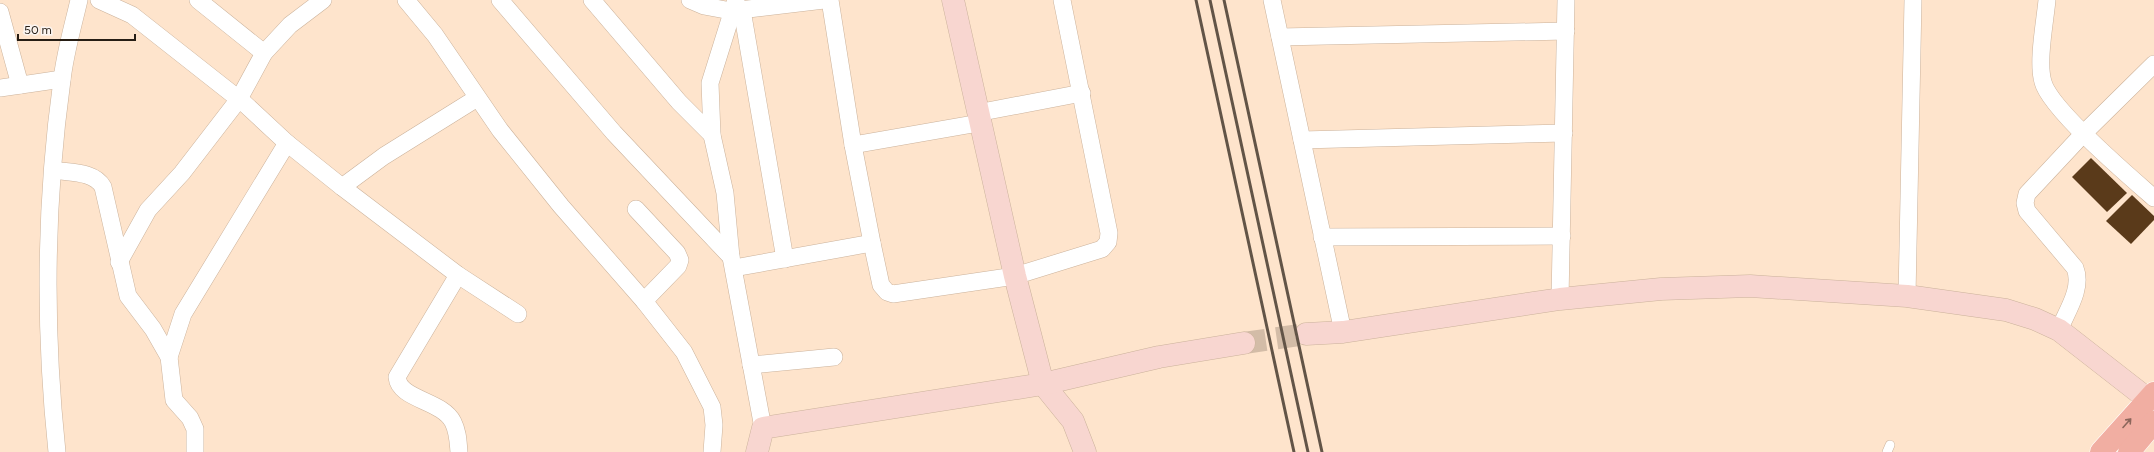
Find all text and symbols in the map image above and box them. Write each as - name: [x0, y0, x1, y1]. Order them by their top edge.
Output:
- scale bar: [18, 16, 135, 42]
- text: 50 m: [24, 23, 52, 37]
- one-way arrow: [2122, 418, 2132, 428]

